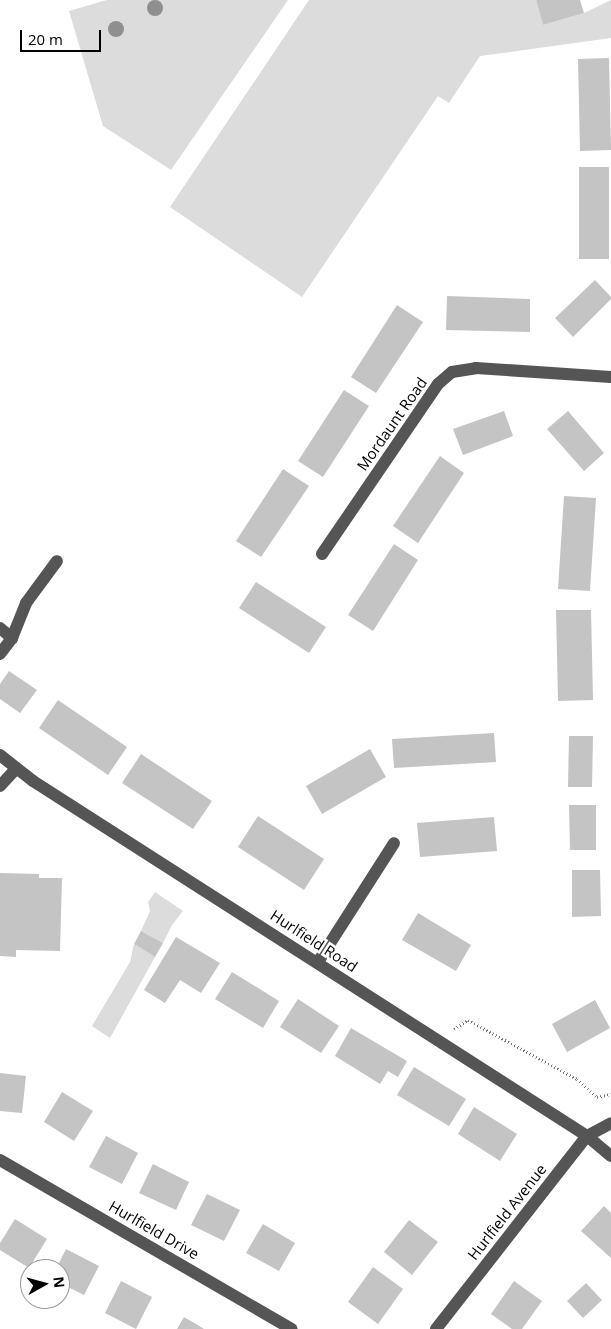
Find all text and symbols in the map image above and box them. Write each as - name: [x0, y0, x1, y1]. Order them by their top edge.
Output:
- scale bar: [22, 20, 104, 52]
- text: 20 m: [28, 29, 63, 49]
- street label: Mordaunt Road: [353, 374, 431, 474]
- street label: Hurlfield Road: [267, 906, 361, 976]
- street label: Hurlfield Avenue: [464, 1161, 550, 1263]
- street label: Hurlfield Drive: [106, 1197, 202, 1263]
- north arrow: [20, 1259, 70, 1309]
- text: N: [49, 1275, 70, 1289]

